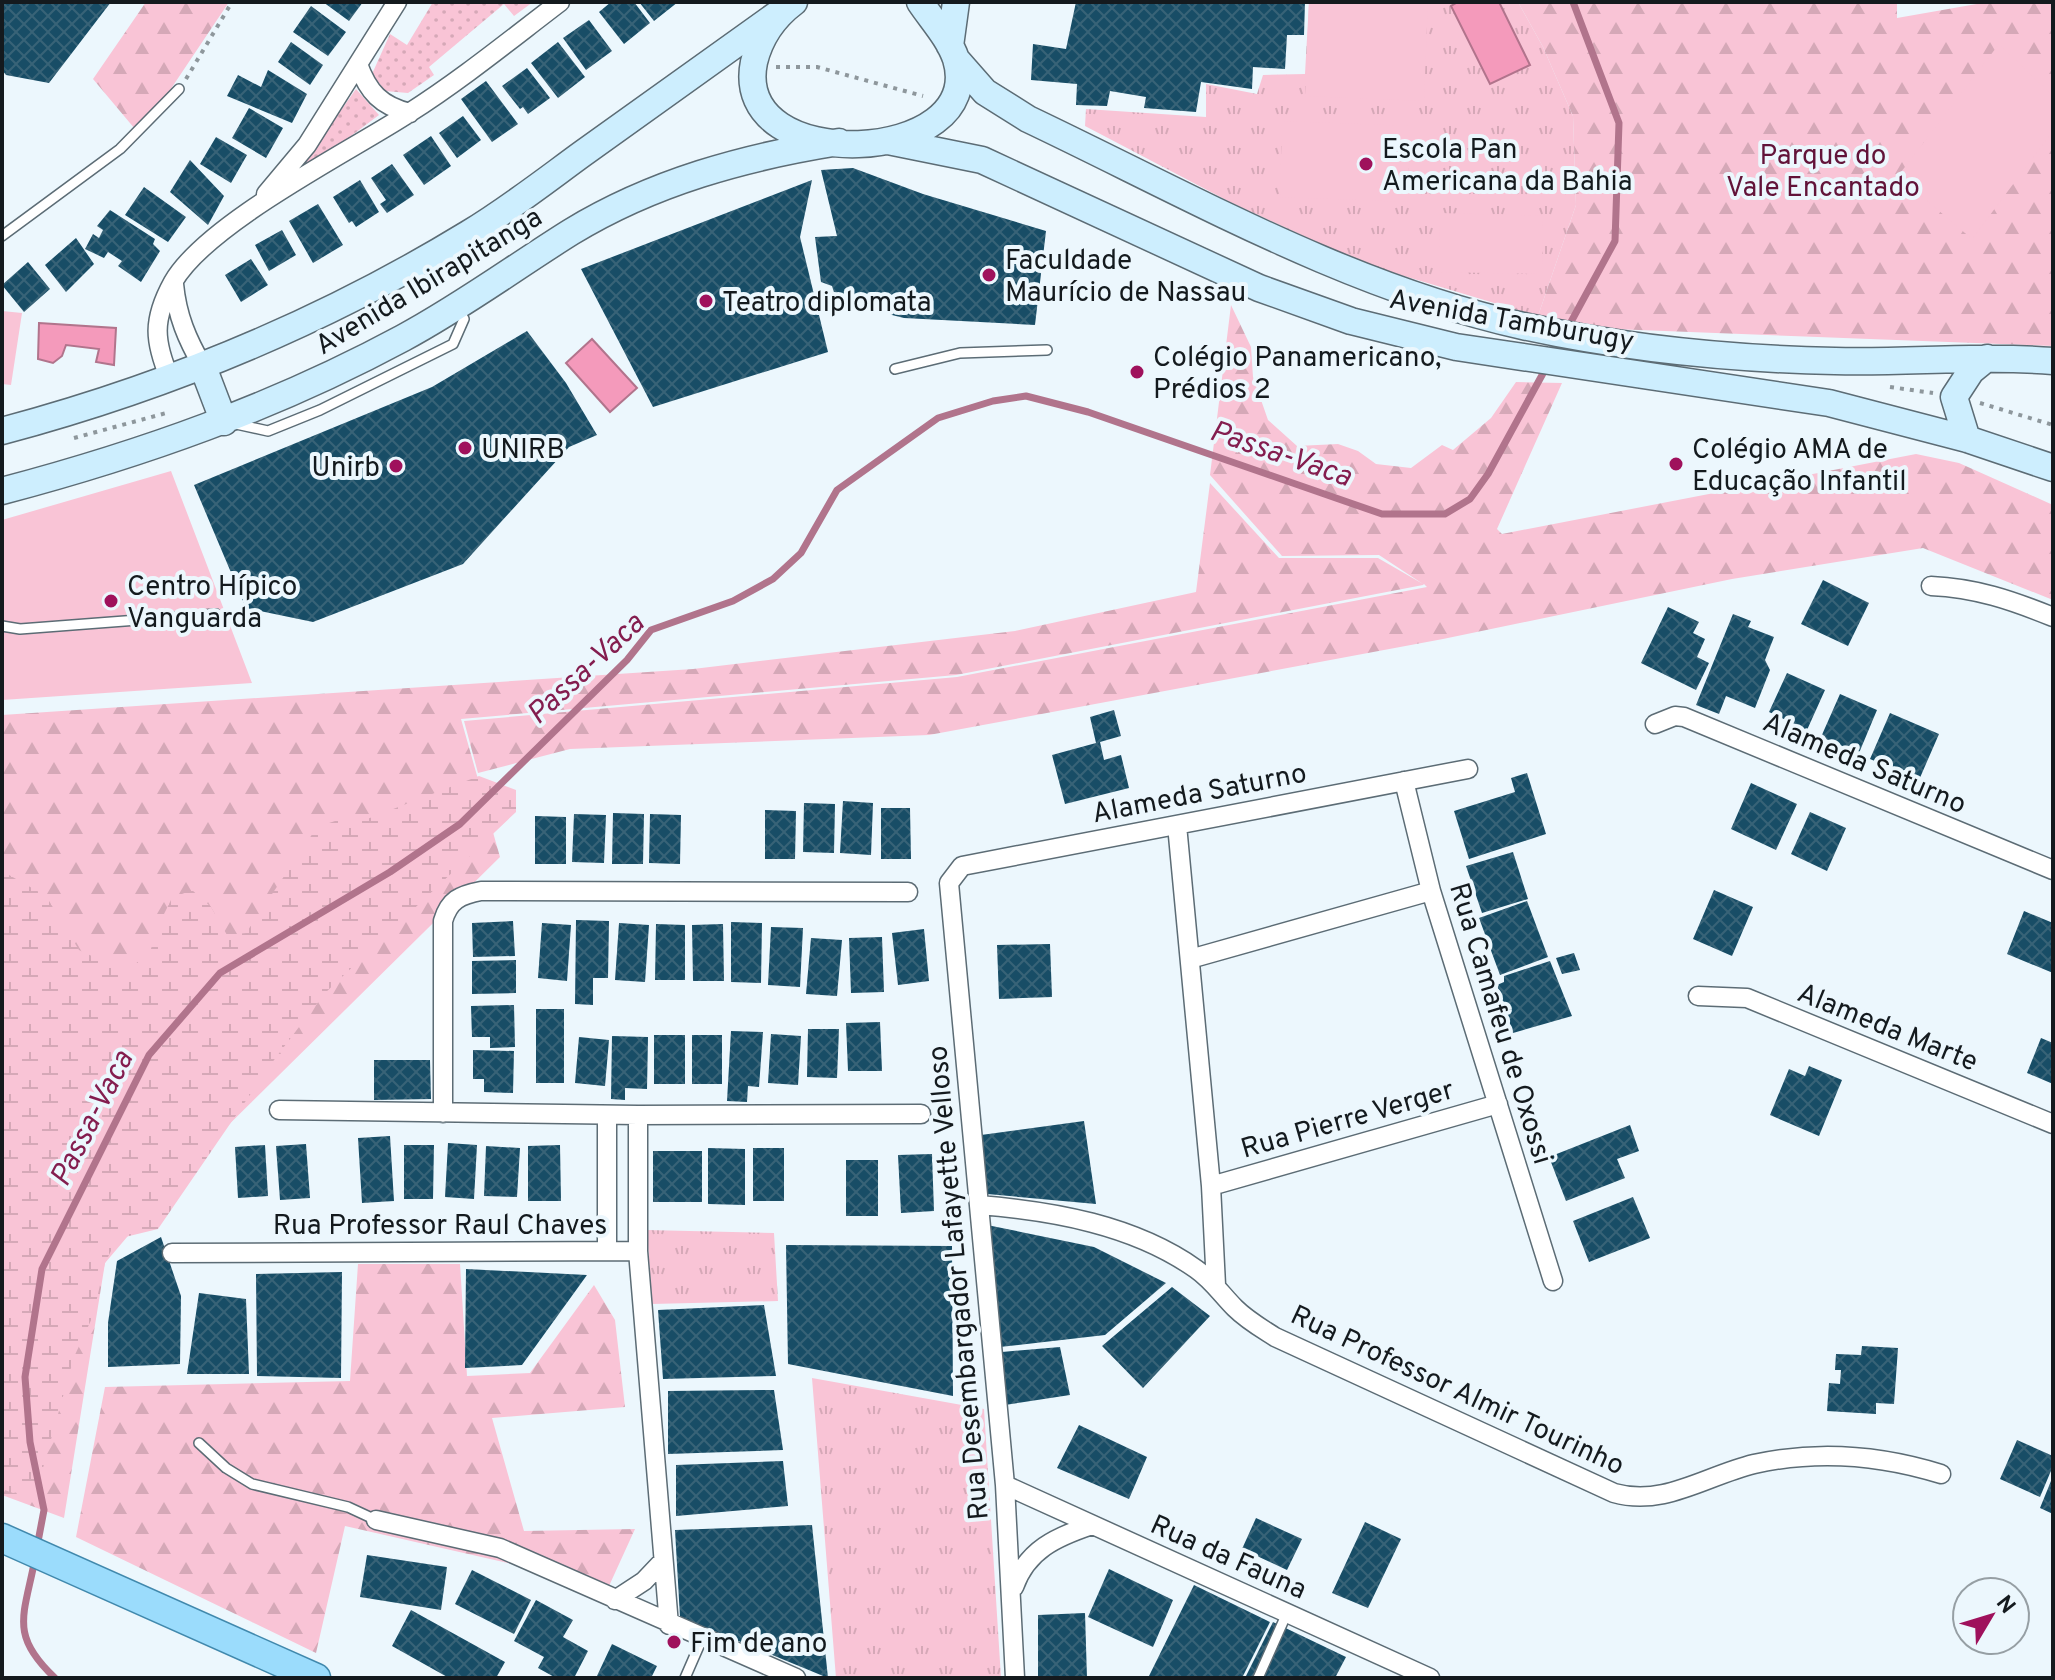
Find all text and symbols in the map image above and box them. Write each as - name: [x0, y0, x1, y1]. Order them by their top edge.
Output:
- place label: Escola Pan Americana da Bahia: [1382, 133, 1632, 201]
- park label: Parque do Vale Encantado: [1726, 139, 1920, 207]
- marker: Escola Pan Americana da Bahia: [1357, 155, 1375, 173]
- street label: Avenida Ibirapitanga: [309, 201, 550, 365]
- place label: Faculdade Maurício de Nassau: [1005, 244, 1246, 312]
- marker: Faculdade Maurício de Nassau: [980, 266, 998, 284]
- street label: Avenida Tamburugy: [1386, 283, 1637, 361]
- place label: Teatro diplomata: [722, 286, 932, 322]
- marker: Teatro diplomata: [697, 292, 715, 310]
- place label: Colégio Panamericano, Prédios 2: [1153, 341, 1441, 409]
- marker: Colégio Panamericano, Prédios 2: [1128, 363, 1146, 381]
- water label: Passa-Vaca: [1205, 414, 1356, 497]
- place label: UNIRB: [481, 433, 565, 469]
- place label: Colégio AMA de Educação Infantil: [1692, 433, 1906, 501]
- marker: UNIRB: [456, 439, 474, 457]
- place label: Unirb: [311, 451, 380, 487]
- marker: Colégio AMA de Educação Infantil: [1667, 455, 1685, 473]
- marker: Unirb: [387, 457, 405, 475]
- place label: Centro Hípico Vanguarda: [127, 570, 297, 638]
- marker: Centro Hípico Vanguarda: [102, 592, 120, 610]
- water label: Passa-Vaca: [520, 606, 654, 734]
- street label: Alameda Saturno: [1757, 706, 1971, 824]
- street label: Alameda Saturno: [1089, 757, 1310, 833]
- street label: Rua Camafeu de Oxossi: [1439, 879, 1559, 1169]
- street label: Alameda Marte: [1791, 976, 1982, 1081]
- street label: Rua Desembargador Lafayette Velloso: [921, 1044, 999, 1521]
- water label: Passa-Vaca: [43, 1045, 143, 1193]
- street label: Rua Pierre Verger: [1237, 1073, 1459, 1169]
- street label: Rua Professor Raul Chaves: [273, 1209, 607, 1245]
- street label: Rua Professor Almir Tourinho: [1284, 1298, 1629, 1485]
- street label: Rua da Fauna: [1144, 1508, 1312, 1609]
- north arrow: [1951, 1576, 2031, 1656]
- text: N: [1989, 1591, 2020, 1620]
- place label: Fim de ano: [690, 1627, 827, 1663]
- marker: Fim de ano: [665, 1633, 683, 1651]

